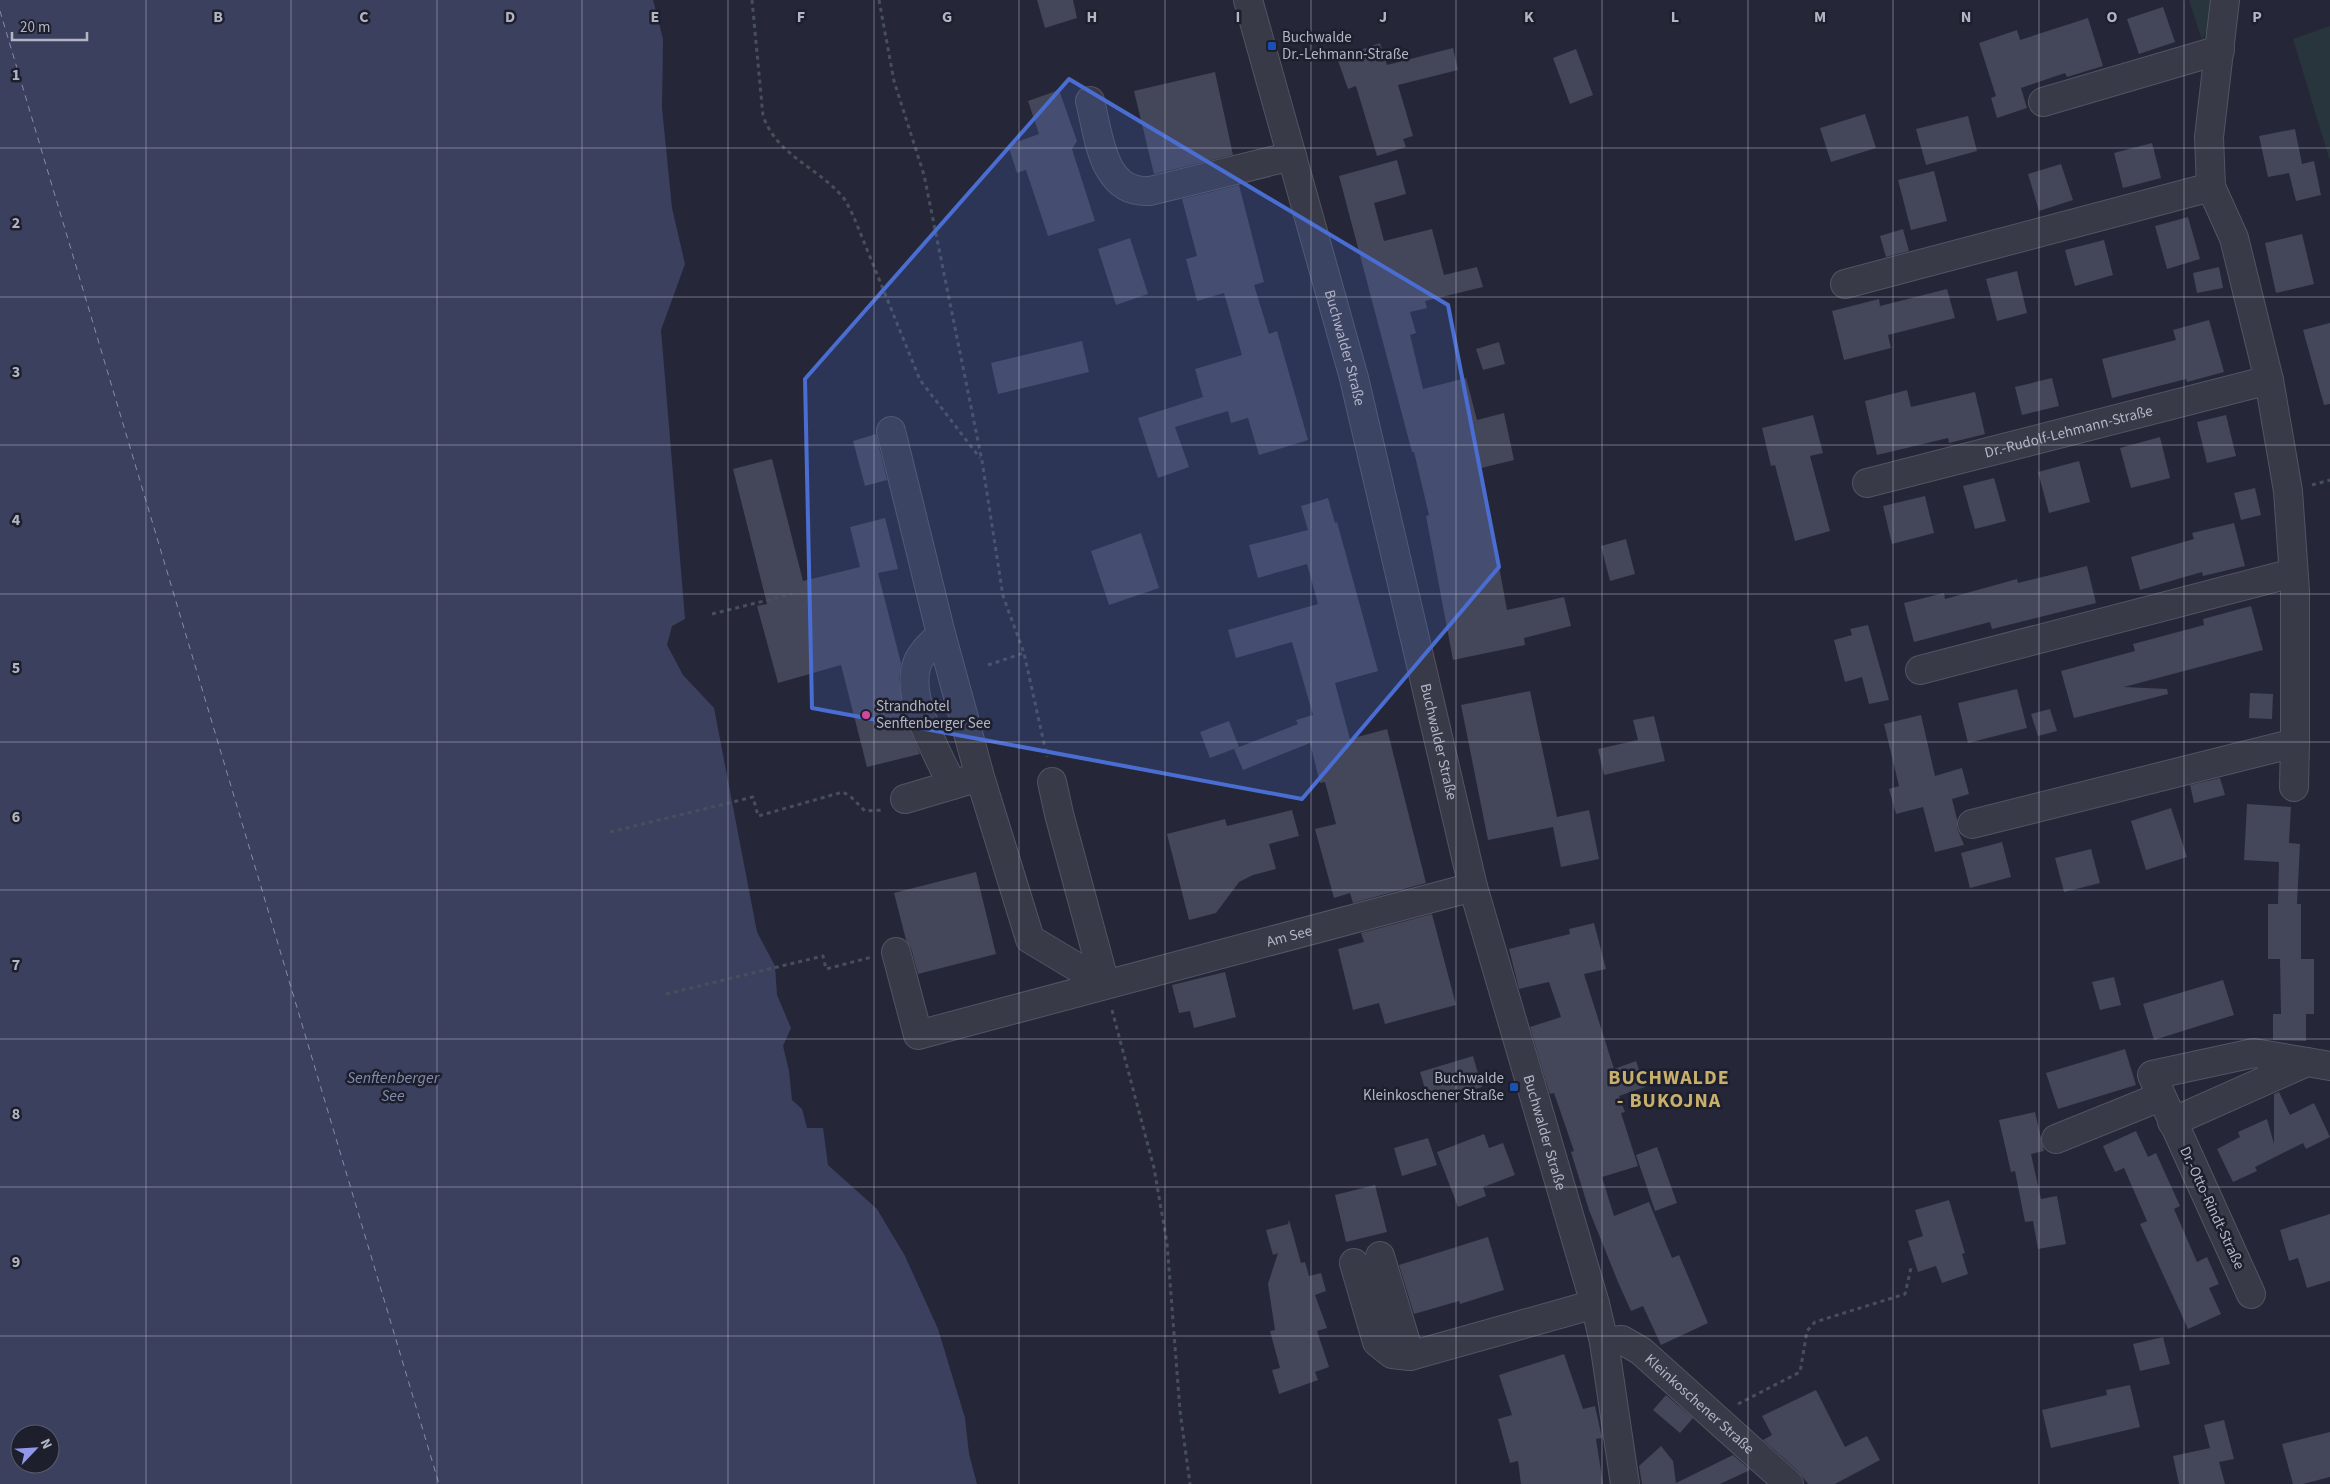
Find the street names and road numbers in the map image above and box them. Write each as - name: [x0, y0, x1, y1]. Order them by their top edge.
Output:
- street label: Buchwalder Straße: [1319, 287, 1371, 408]
- street label: Dr.-Rudolf-Lehmann-Straße: [1982, 400, 2155, 463]
- street label: Buchwalder Straße: [1415, 681, 1463, 802]
- street label: Am See: [1264, 920, 1314, 952]
- street label: Buchwalder Straße: [1518, 1072, 1572, 1193]
- street label: Dr.-Otto-Rindt-Straße: [2174, 1143, 2250, 1273]
- street label: Kleinkoschener Straße: [1640, 1349, 1759, 1459]

